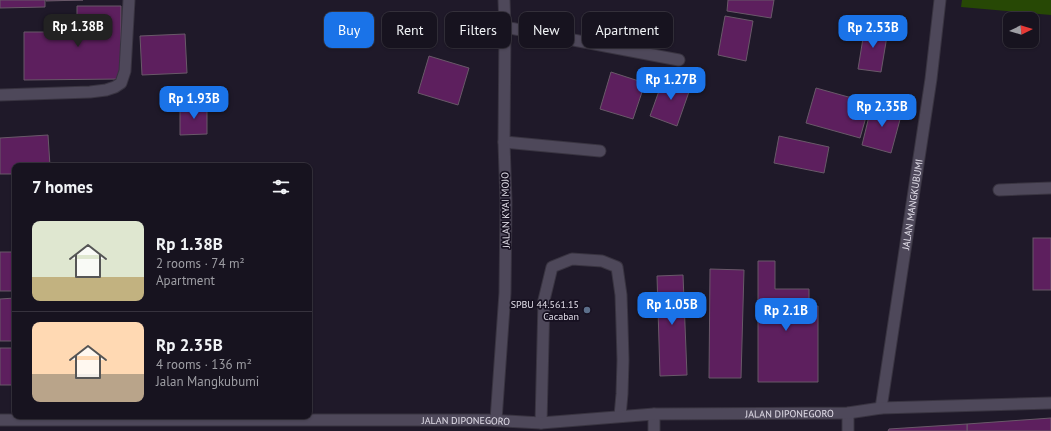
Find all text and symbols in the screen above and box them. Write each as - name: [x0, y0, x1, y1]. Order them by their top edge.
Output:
- chip: Buy: [324, 12, 374, 48]
- chip: Rent: [382, 12, 437, 48]
- chip: Filters: [445, 12, 511, 48]
- chip: New: [519, 12, 574, 48]
- chip: Apartment: [582, 12, 673, 48]
- north arrow: [1003, 12, 1039, 48]
- map controls: [1003, 12, 1039, 48]
- pin: Rp 1.38B: [37, 14, 119, 48]
- pin: Rp 2.53B: [832, 15, 914, 49]
- text: Rp 1.38B: [52, 18, 104, 35]
- text: Rp 2.53B: [847, 19, 899, 36]
- pin: Rp 1.27B: [630, 67, 712, 101]
- text: Rp 1.27B: [645, 71, 697, 88]
- pin: Rp 1.93B: [153, 86, 235, 120]
- text: Rp 1.93B: [168, 90, 220, 107]
- pin: Rp 2.35B: [841, 94, 923, 128]
- text: Rp 2.35B: [856, 98, 908, 115]
- street label: JALAN MANGKUBUMI: [899, 158, 926, 252]
- street label: JALAN KYAI MOJO: [498, 172, 513, 249]
- text: 7 homes: [32, 176, 93, 198]
- icon: filters: [270, 176, 292, 198]
- text: Rp 1.38B: [156, 233, 223, 255]
- icon: home: [64, 237, 112, 285]
- text: 2 rooms · 74 m²: [156, 255, 245, 272]
- text: Apartment: [156, 272, 215, 289]
- pin: Rp 1.05B: [631, 292, 713, 326]
- text: Rp 1.05B: [646, 296, 698, 313]
- place label: SPBU 44.561.15 Cacaban: [511, 298, 579, 323]
- pin: Rp 2.1B: [749, 298, 823, 332]
- text: Rp 2.1B: [764, 302, 808, 319]
- marker: SPBU 44.561.15 Cacaban: [582, 305, 592, 315]
- text: Rp 2.35B: [156, 334, 223, 356]
- icon: home: [64, 338, 112, 386]
- text: 4 rooms · 136 m²: [156, 356, 252, 373]
- text: Jalan Mangkubumi: [156, 373, 259, 390]
- street label: JALAN DIPONEGORO: [744, 407, 834, 421]
- street label: JALAN DIPONEGORO: [421, 414, 511, 428]

